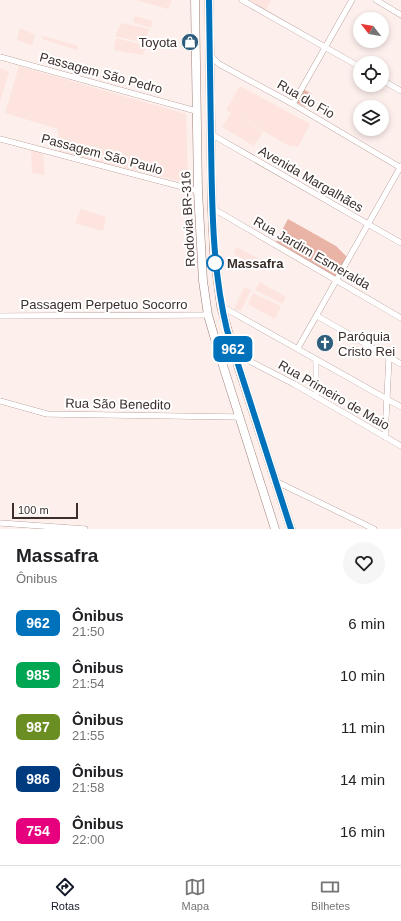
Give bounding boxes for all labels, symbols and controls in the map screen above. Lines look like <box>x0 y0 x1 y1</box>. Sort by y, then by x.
north arrow <box>353 12 389 48</box>
map controls <box>353 12 389 136</box>
shop icon: Toyota <box>180 32 200 52</box>
place label: Toyota <box>139 35 178 50</box>
street label: Passagem São Pedro <box>38 49 164 97</box>
button: locate <box>353 56 389 92</box>
street label: Rua do Fio <box>275 77 337 121</box>
button: layers <box>353 100 389 136</box>
street label: Passagem São Paulo <box>40 131 164 177</box>
street label: Avenida Margalhães <box>256 143 366 215</box>
street label: Rodovia BR-316 <box>178 171 198 267</box>
street label: Rua Jardim Esmeralda <box>251 213 374 293</box>
marker: Massafra <box>206 254 224 272</box>
place label: Massafra <box>227 256 284 271</box>
street label: Passagem Perpetuo Socorro <box>21 297 187 312</box>
place label: Paróquia Cristo Rei <box>338 329 395 359</box>
church icon: Paróquia Cristo Rei <box>315 333 335 353</box>
line badge: 962 <box>210 336 256 362</box>
text: 962 <box>221 341 245 357</box>
street label: Rua Primeiro de Maio <box>276 357 392 433</box>
street label: Rua São Benedito <box>65 396 171 412</box>
scale bar <box>12 501 78 520</box>
text: 100 m <box>18 504 49 516</box>
button: heart <box>343 542 385 584</box>
text: Massafra <box>16 545 98 566</box>
text: Ônibus <box>16 571 57 586</box>
text: Ônibus <box>72 607 124 624</box>
text: 962 <box>26 615 50 631</box>
text: 6 min <box>348 615 385 632</box>
text: 21:50 <box>72 624 105 639</box>
text: Ônibus <box>72 659 124 676</box>
text: 985 <box>26 667 50 683</box>
text: 10 min <box>340 667 385 684</box>
text: 21:54 <box>72 676 105 691</box>
text: Ônibus <box>72 711 124 728</box>
text: 987 <box>26 719 50 735</box>
text: 11 min <box>341 719 385 736</box>
text: 21:55 <box>72 728 105 743</box>
text: Ônibus <box>72 763 124 780</box>
text: 986 <box>26 771 50 787</box>
text: 14 min <box>340 771 385 788</box>
text: 21:58 <box>72 780 105 795</box>
text: Ônibus <box>72 815 124 832</box>
text: 754 <box>26 823 50 839</box>
text: 16 min <box>340 823 385 840</box>
text: 22:00 <box>72 832 105 847</box>
tab: Rotas <box>51 876 80 912</box>
tab: Mapa <box>182 876 209 912</box>
tab: Bilhetes <box>311 876 350 912</box>

